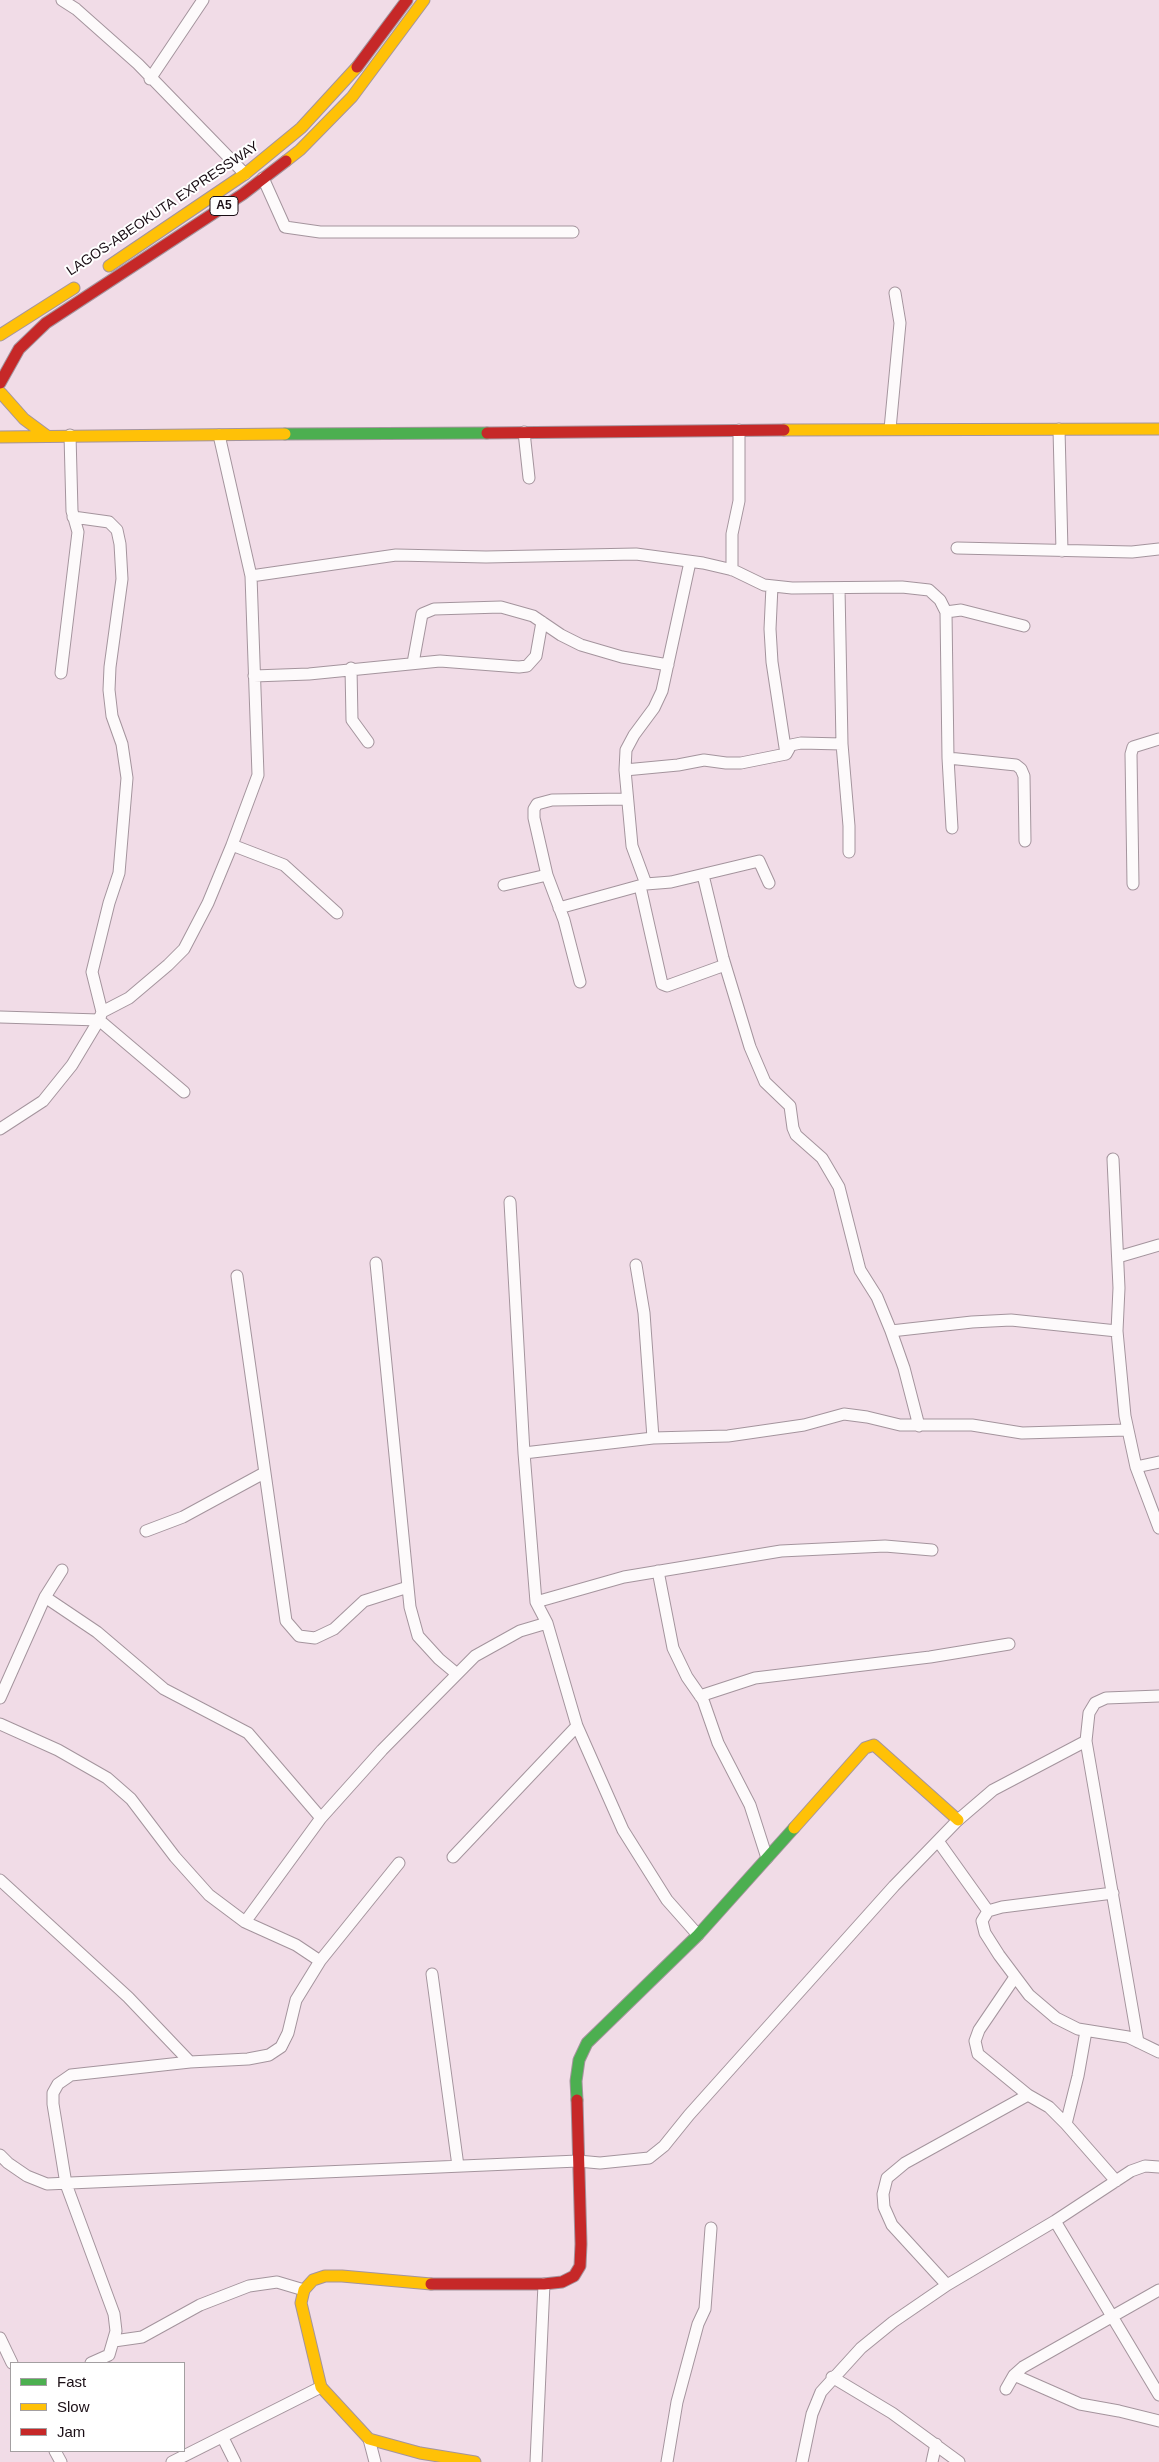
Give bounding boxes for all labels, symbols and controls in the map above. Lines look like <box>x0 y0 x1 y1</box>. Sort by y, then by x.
street label: LAGOS-ABEOKUTA EXPRESSWAY <box>64 138 262 280</box>
road number: A5 <box>210 197 238 216</box>
legend <box>10 2362 185 2452</box>
text: Fast <box>57 2373 86 2390</box>
text: Slow <box>57 2398 90 2415</box>
text: Jam <box>57 2423 85 2440</box>

